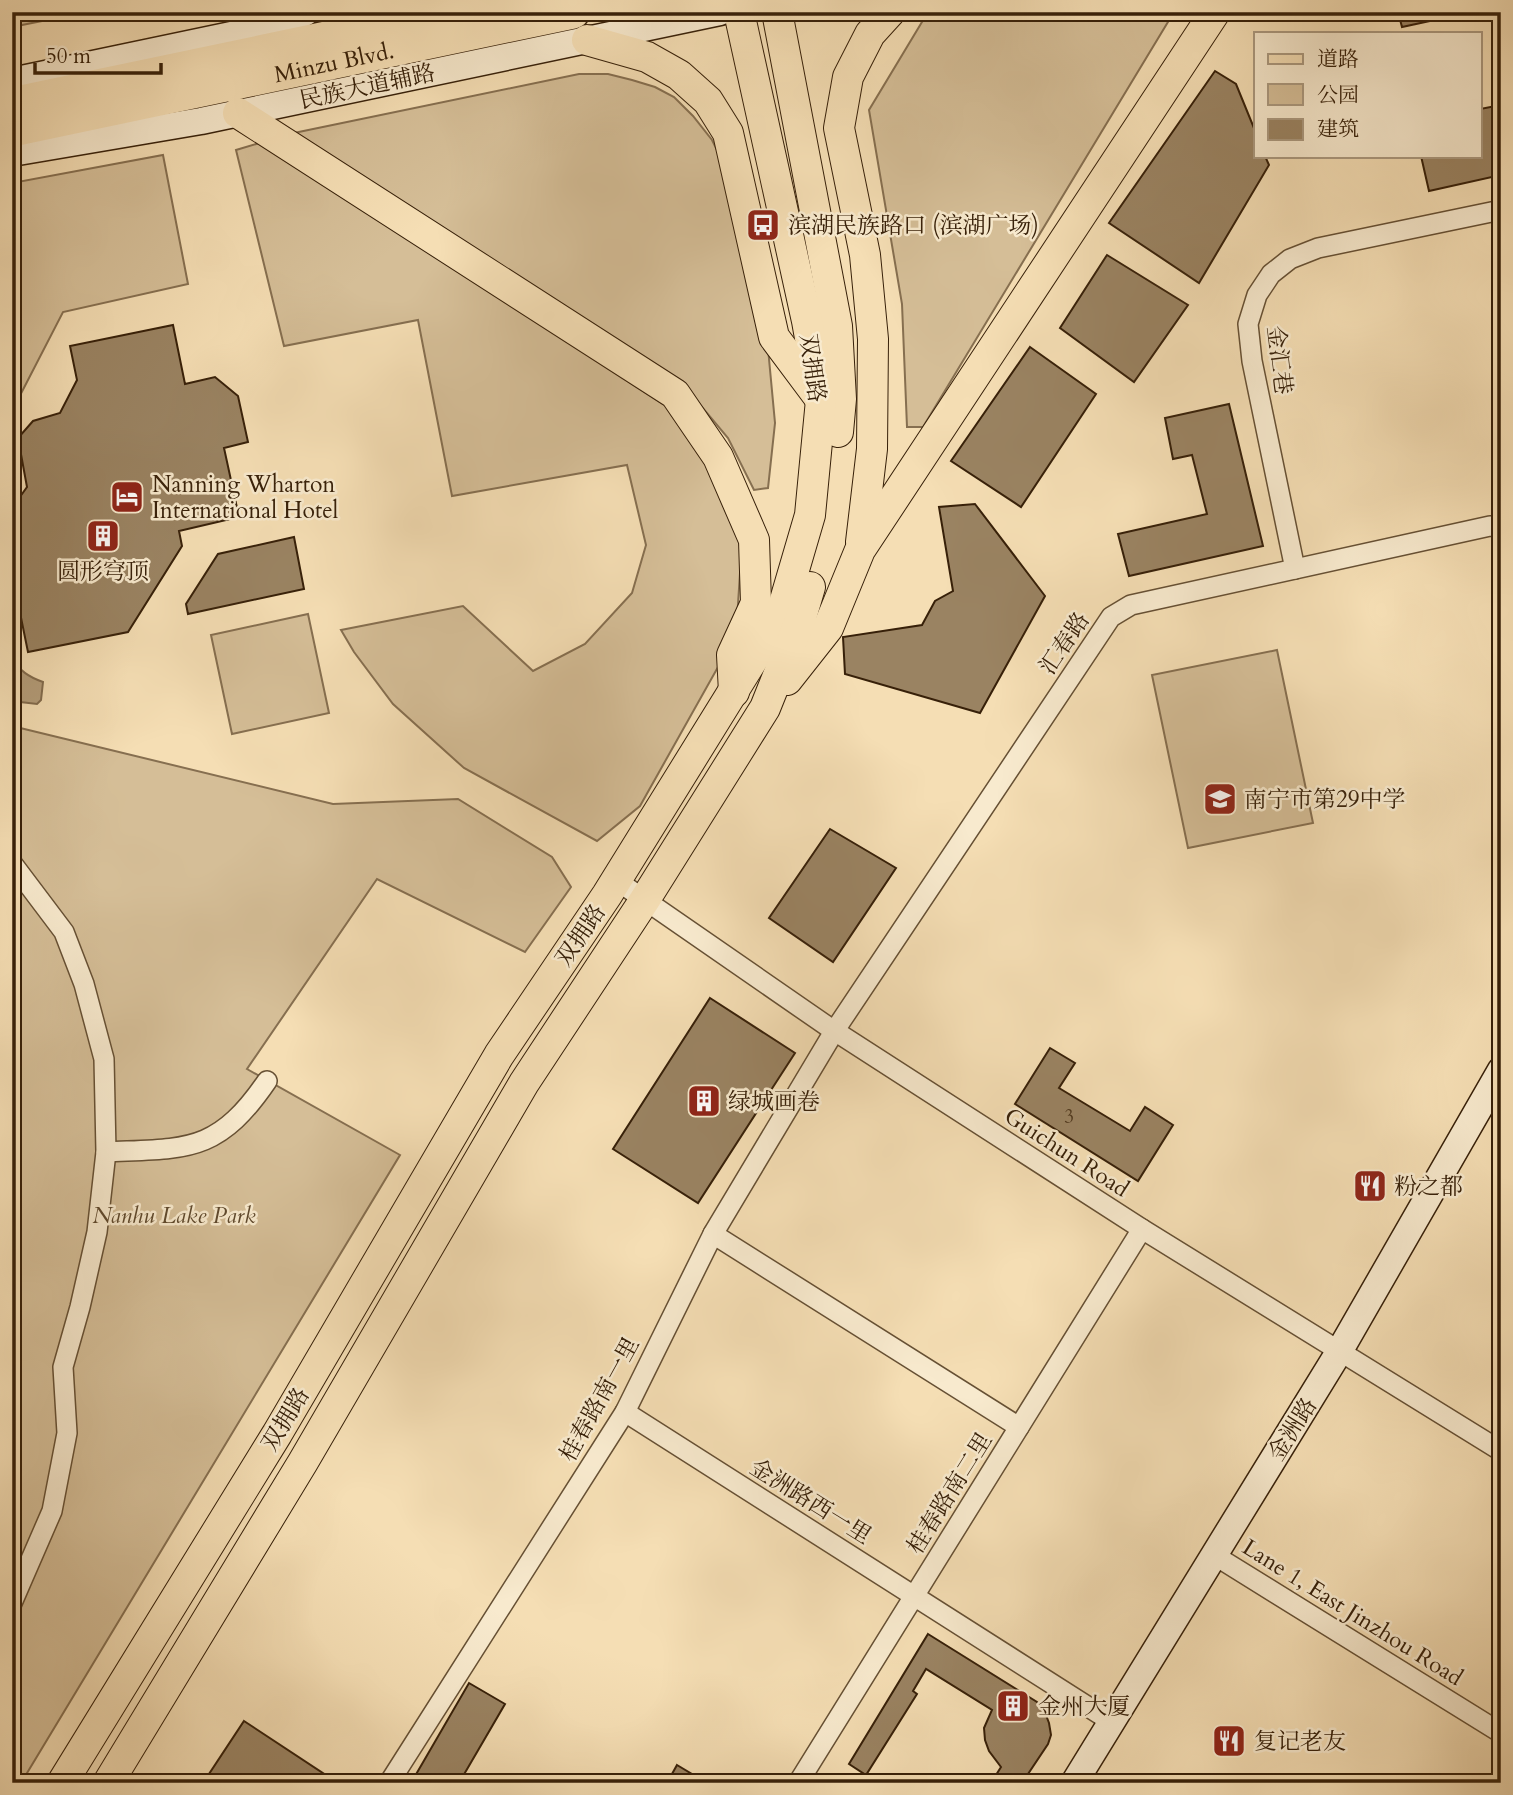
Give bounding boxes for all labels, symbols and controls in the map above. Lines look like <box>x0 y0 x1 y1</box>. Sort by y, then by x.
scale bar <box>35 32 161 76</box>
legend <box>1254 32 1482 158</box>
street label: Minzu Blvd. <box>271 35 397 90</box>
text: 50 m <box>46 42 91 71</box>
text: 道路 <box>1317 45 1359 74</box>
street label: 民族大道辅路 <box>296 57 438 116</box>
text: 公园 <box>1317 81 1359 110</box>
text: 建筑 <box>1317 115 1359 144</box>
bus stop icon: 滨湖民族路口 (滨湖广场) <box>744 206 782 244</box>
place label: 滨湖民族路口 (滨湖广场) <box>788 210 1039 241</box>
street label: 金汇巷 <box>1260 324 1299 396</box>
street label: 双拥路 <box>792 332 833 404</box>
place label: Nanning Wharton International Hotel <box>152 469 339 526</box>
hotel icon: Nanning Wharton International Hotel <box>108 478 146 516</box>
building icon: 圆形穹顶 <box>84 517 122 555</box>
place label: 圆形穹顶 <box>57 556 149 587</box>
street label: 汇春路 <box>1032 606 1097 681</box>
school or university icon: 南宁市第29中学 <box>1201 780 1239 818</box>
place label: 南宁市第29中学 <box>1244 784 1406 815</box>
street label: 双拥路 <box>548 898 613 973</box>
building icon: 绿城画卷 <box>685 1082 723 1120</box>
place label: 绿城画卷 <box>728 1086 820 1117</box>
street label: Guichun Road <box>998 1101 1136 1205</box>
house number: 3 <box>1064 1104 1074 1130</box>
restaurant icon: 粉之都 <box>1351 1167 1389 1205</box>
place label: 粉之都 <box>1394 1171 1463 1202</box>
park label: Nanhu Lake Park <box>92 1200 256 1231</box>
street label: 桂春路南一里 <box>552 1331 646 1467</box>
street label: 双拥路 <box>254 1382 316 1457</box>
street label: 金洲路 <box>1261 1392 1324 1467</box>
street label: 桂春路南二里 <box>900 1427 999 1560</box>
street label: 金洲路西一里 <box>744 1452 877 1551</box>
street label: Lane 1, East Jinzhou Road <box>1237 1532 1470 1693</box>
building icon: 金州大厦 <box>994 1687 1032 1725</box>
place label: 金州大厦 <box>1038 1691 1130 1722</box>
restaurant icon: 复记老友 <box>1210 1722 1248 1760</box>
place label: 复记老友 <box>1254 1726 1346 1757</box>

